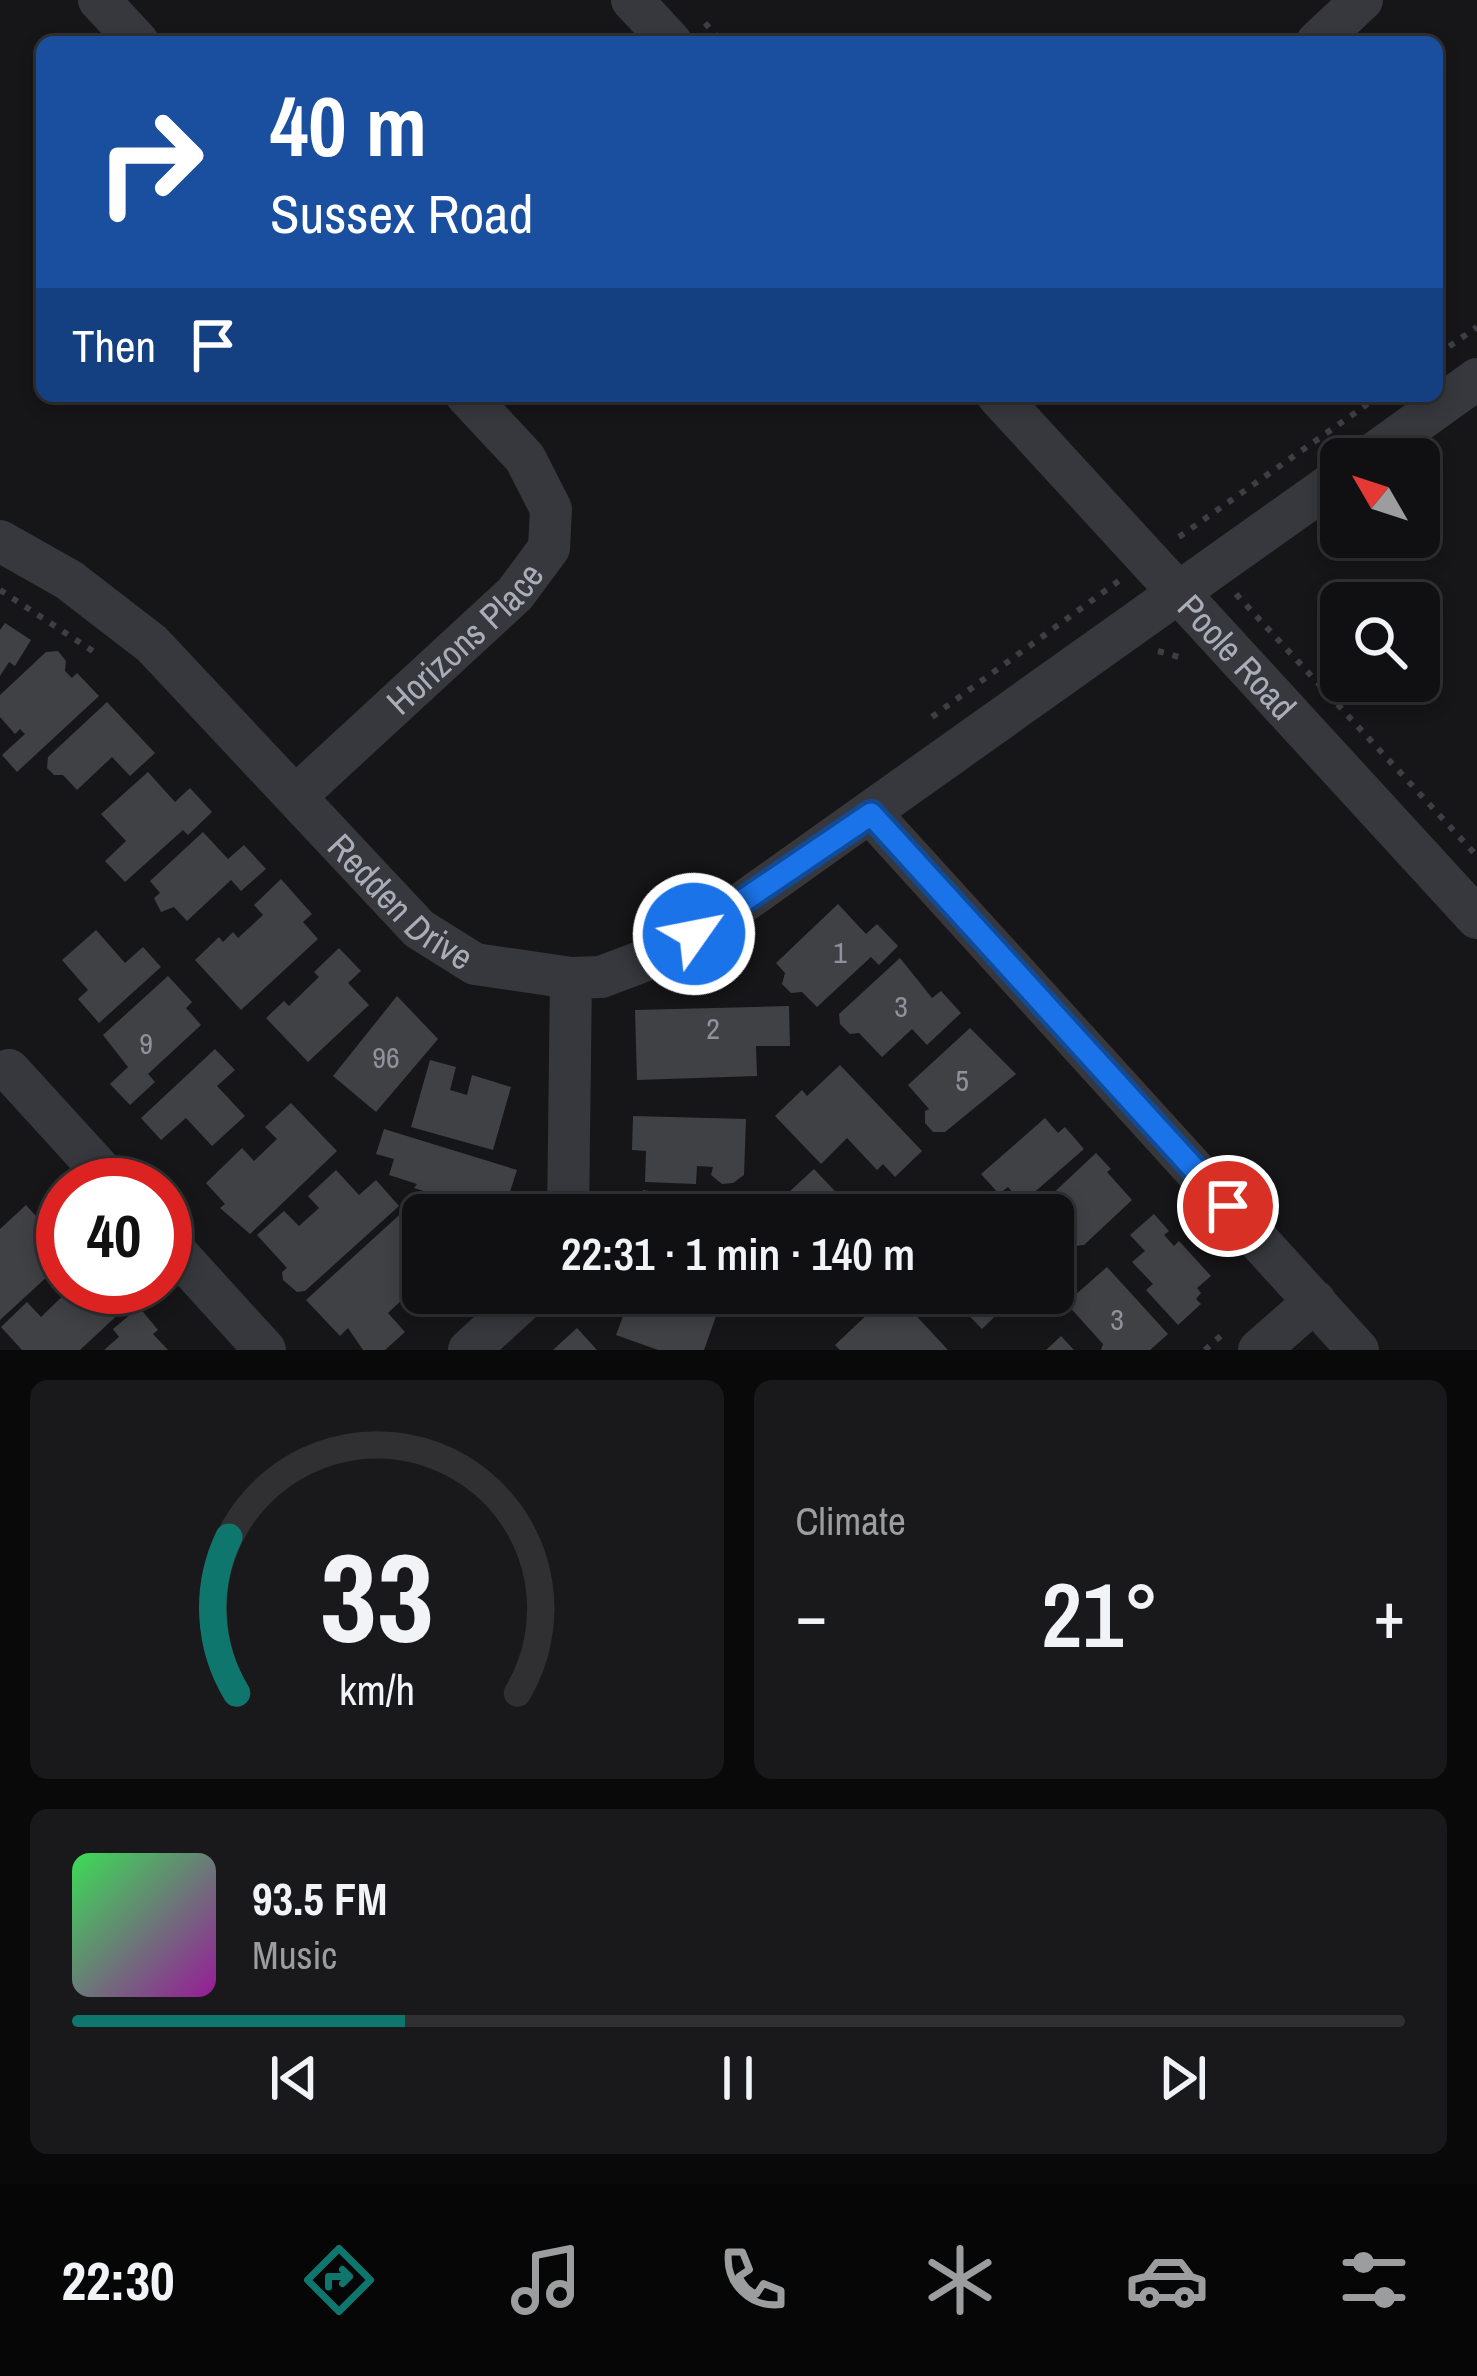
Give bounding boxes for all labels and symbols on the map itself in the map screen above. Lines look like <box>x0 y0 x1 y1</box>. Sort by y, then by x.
north arrow <box>1320 438 1440 558</box>
street label: Horizons Place <box>376 553 554 725</box>
street label: Poole Road <box>1167 584 1307 730</box>
street label: Redden Drive <box>318 823 482 981</box>
position arrow <box>631 871 757 997</box>
house number: 1 <box>833 932 847 972</box>
house number: 3 <box>894 986 908 1026</box>
house number: 2 <box>706 1008 720 1048</box>
house number: 9 <box>139 1023 153 1063</box>
house number: 96 <box>372 1037 400 1077</box>
house number: 5 <box>955 1060 969 1100</box>
pin <box>1177 1155 1279 1257</box>
speed limit sign: 40 <box>36 1158 192 1314</box>
house number: 3 <box>1110 1299 1124 1339</box>

